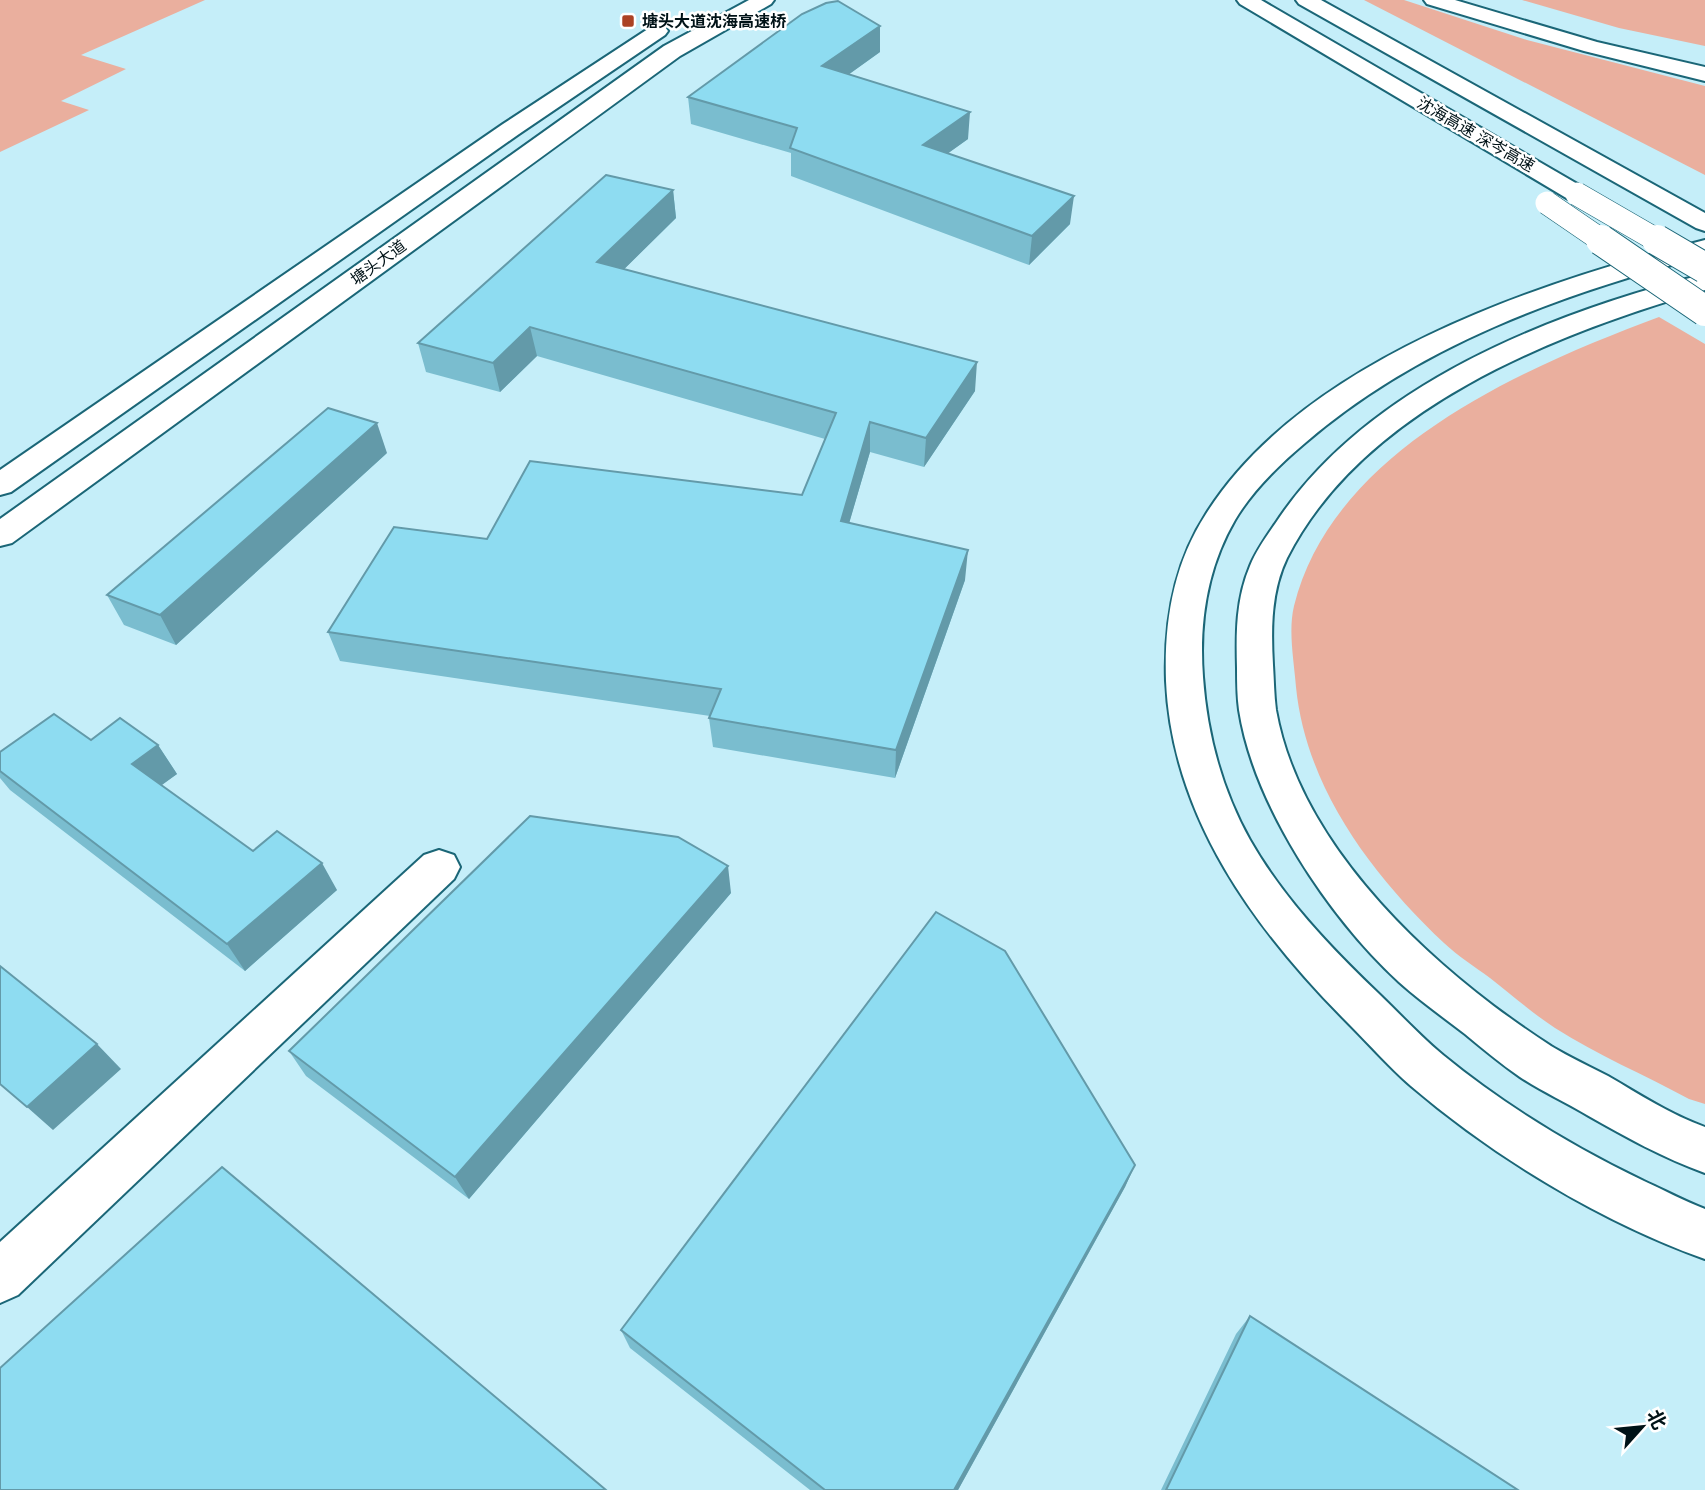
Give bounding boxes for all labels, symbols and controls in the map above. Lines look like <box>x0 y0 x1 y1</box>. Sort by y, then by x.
place label: 塘头大道沈海高速桥 <box>642 11 787 31</box>
marker: 塘头大道沈海高速桥 <box>620 13 636 29</box>
street label: 沈海高速 深岑高速 <box>1414 92 1538 176</box>
street label: 塘头大道 <box>346 235 410 289</box>
north arrow <box>1607 1392 1677 1462</box>
text: 北 <box>1642 1406 1671 1433</box>

